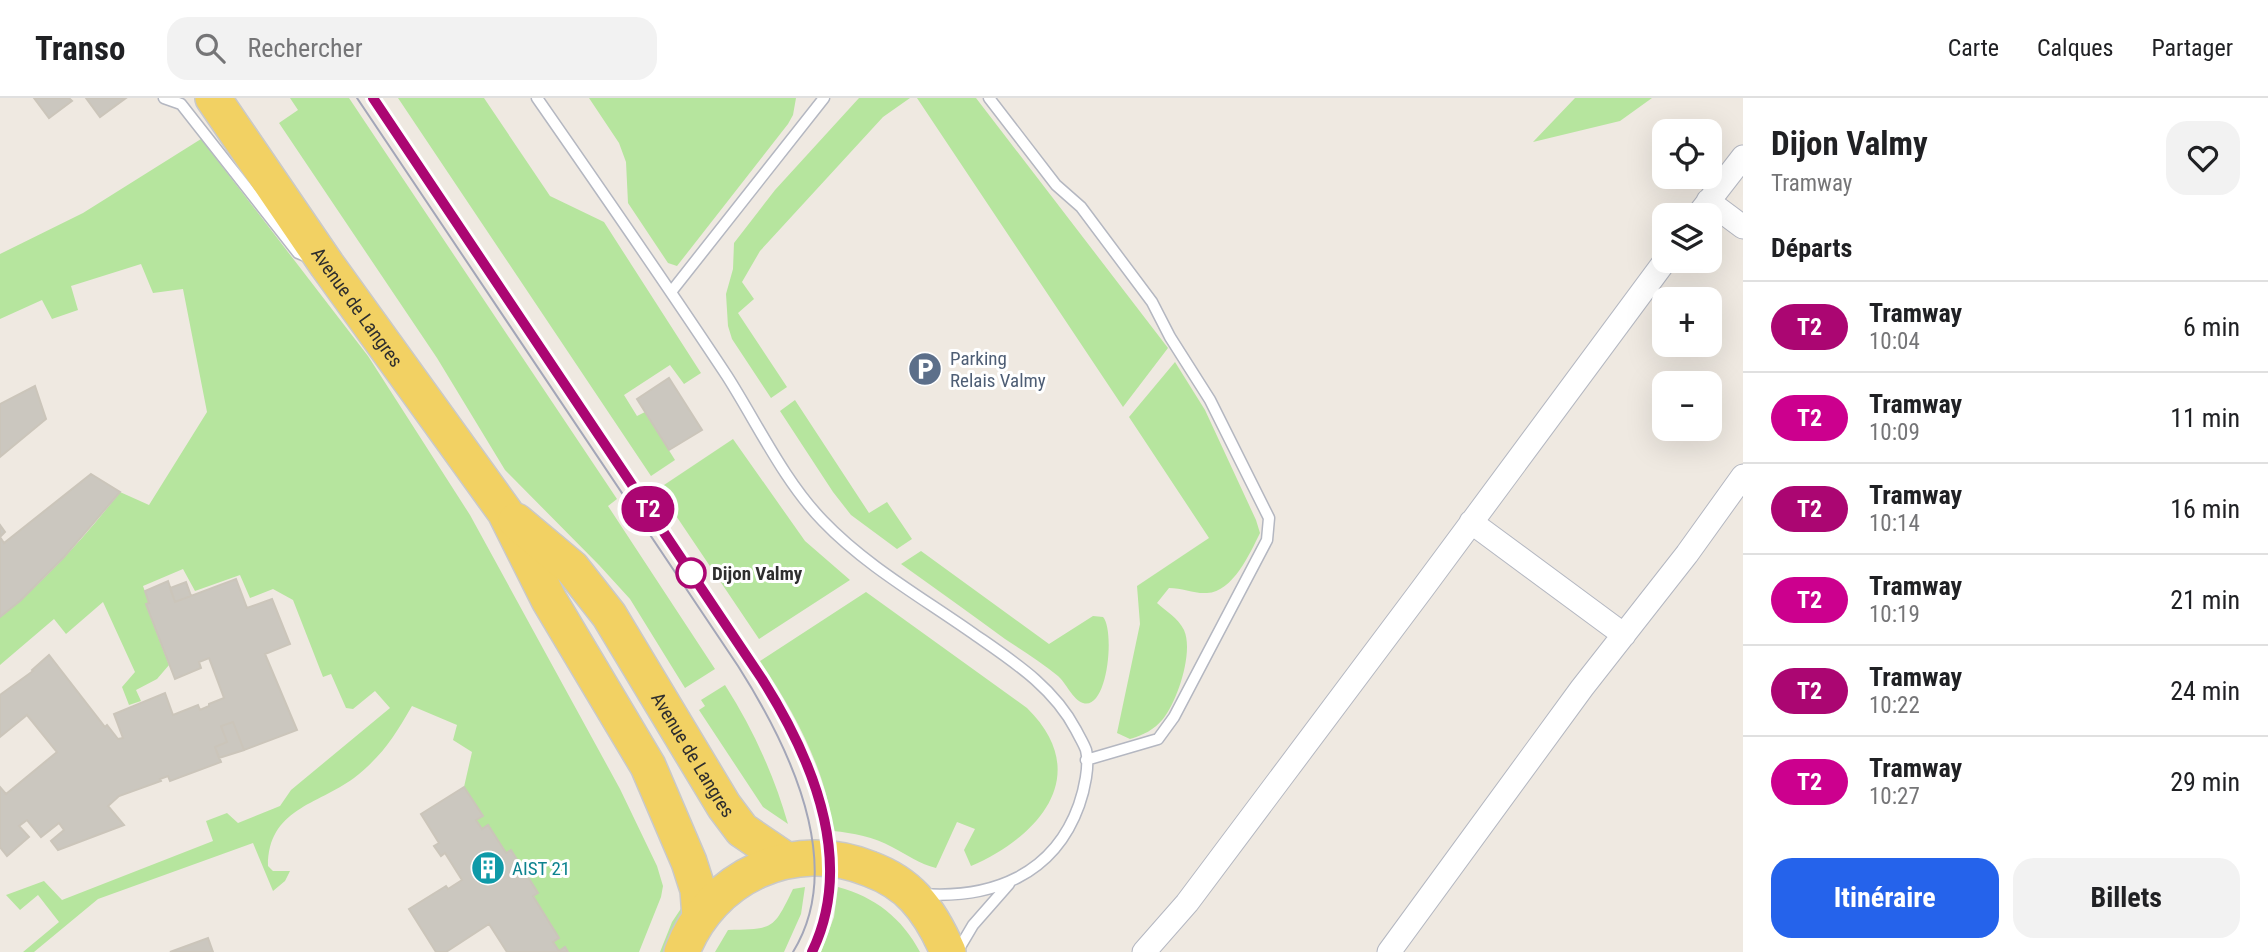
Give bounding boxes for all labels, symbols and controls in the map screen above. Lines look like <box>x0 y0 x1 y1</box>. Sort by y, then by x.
search box <box>167 17 657 80</box>
text: Transo <box>35 29 125 68</box>
icon: search <box>191 29 229 67</box>
text: Rechercher <box>247 33 363 63</box>
text: Carte <box>1948 34 1999 62</box>
text: Calques <box>2037 34 2113 62</box>
text: Partager <box>2151 34 2233 62</box>
map controls <box>1652 119 1722 441</box>
button: locate <box>1652 119 1722 189</box>
button: heart <box>2166 121 2240 195</box>
text: Dijon Valmy <box>1771 124 1928 163</box>
text: Tramway <box>1771 170 1852 197</box>
button: layers <box>1652 203 1722 273</box>
text: Départs <box>1771 233 1852 263</box>
street label: Avenue de Langres <box>306 243 408 372</box>
button: + <box>1652 287 1722 357</box>
text: Tramway <box>1869 298 1962 328</box>
text: 6 min <box>2183 312 2240 342</box>
text: T2 <box>1797 313 1822 341</box>
text: 10:04 <box>1869 328 1920 355</box>
place label: Parking Relais Valmy <box>950 347 1046 392</box>
parking icon: Parking Relais Valmy <box>906 350 944 388</box>
button: − <box>1652 371 1722 441</box>
text: Tramway <box>1869 389 1962 419</box>
text: 11 min <box>2170 403 2240 433</box>
text: T2 <box>1797 404 1822 432</box>
text: 10:09 <box>1869 419 1920 446</box>
text: Tramway <box>1869 480 1962 510</box>
line badge: T2 <box>616 486 680 532</box>
text: 16 min <box>2170 494 2240 524</box>
text: T2 <box>635 495 661 523</box>
text: T2 <box>1797 495 1822 523</box>
text: 10:14 <box>1869 510 1920 537</box>
marker: Dijon Valmy <box>676 558 706 588</box>
place label: Dijon Valmy <box>712 562 803 585</box>
text: Tramway <box>1869 571 1962 601</box>
text: 21 min <box>2170 585 2240 615</box>
text: T2 <box>1797 586 1822 614</box>
text: 10:19 <box>1869 601 1920 628</box>
text: Tramway <box>1869 662 1962 692</box>
text: 24 min <box>2170 676 2240 706</box>
text: T2 <box>1797 677 1822 705</box>
street label: Avenue de Langres <box>646 688 739 822</box>
text: 10:22 <box>1869 692 1920 719</box>
text: Tramway <box>1869 753 1962 783</box>
text: 29 min <box>2170 767 2240 797</box>
text: T2 <box>1797 768 1822 796</box>
text: 10:27 <box>1869 783 1920 810</box>
building icon: AIST 21 <box>469 849 507 887</box>
place label: AIST 21 <box>512 857 570 880</box>
button: Itinéraire <box>1771 858 1999 938</box>
button: Billets <box>2013 858 2240 938</box>

